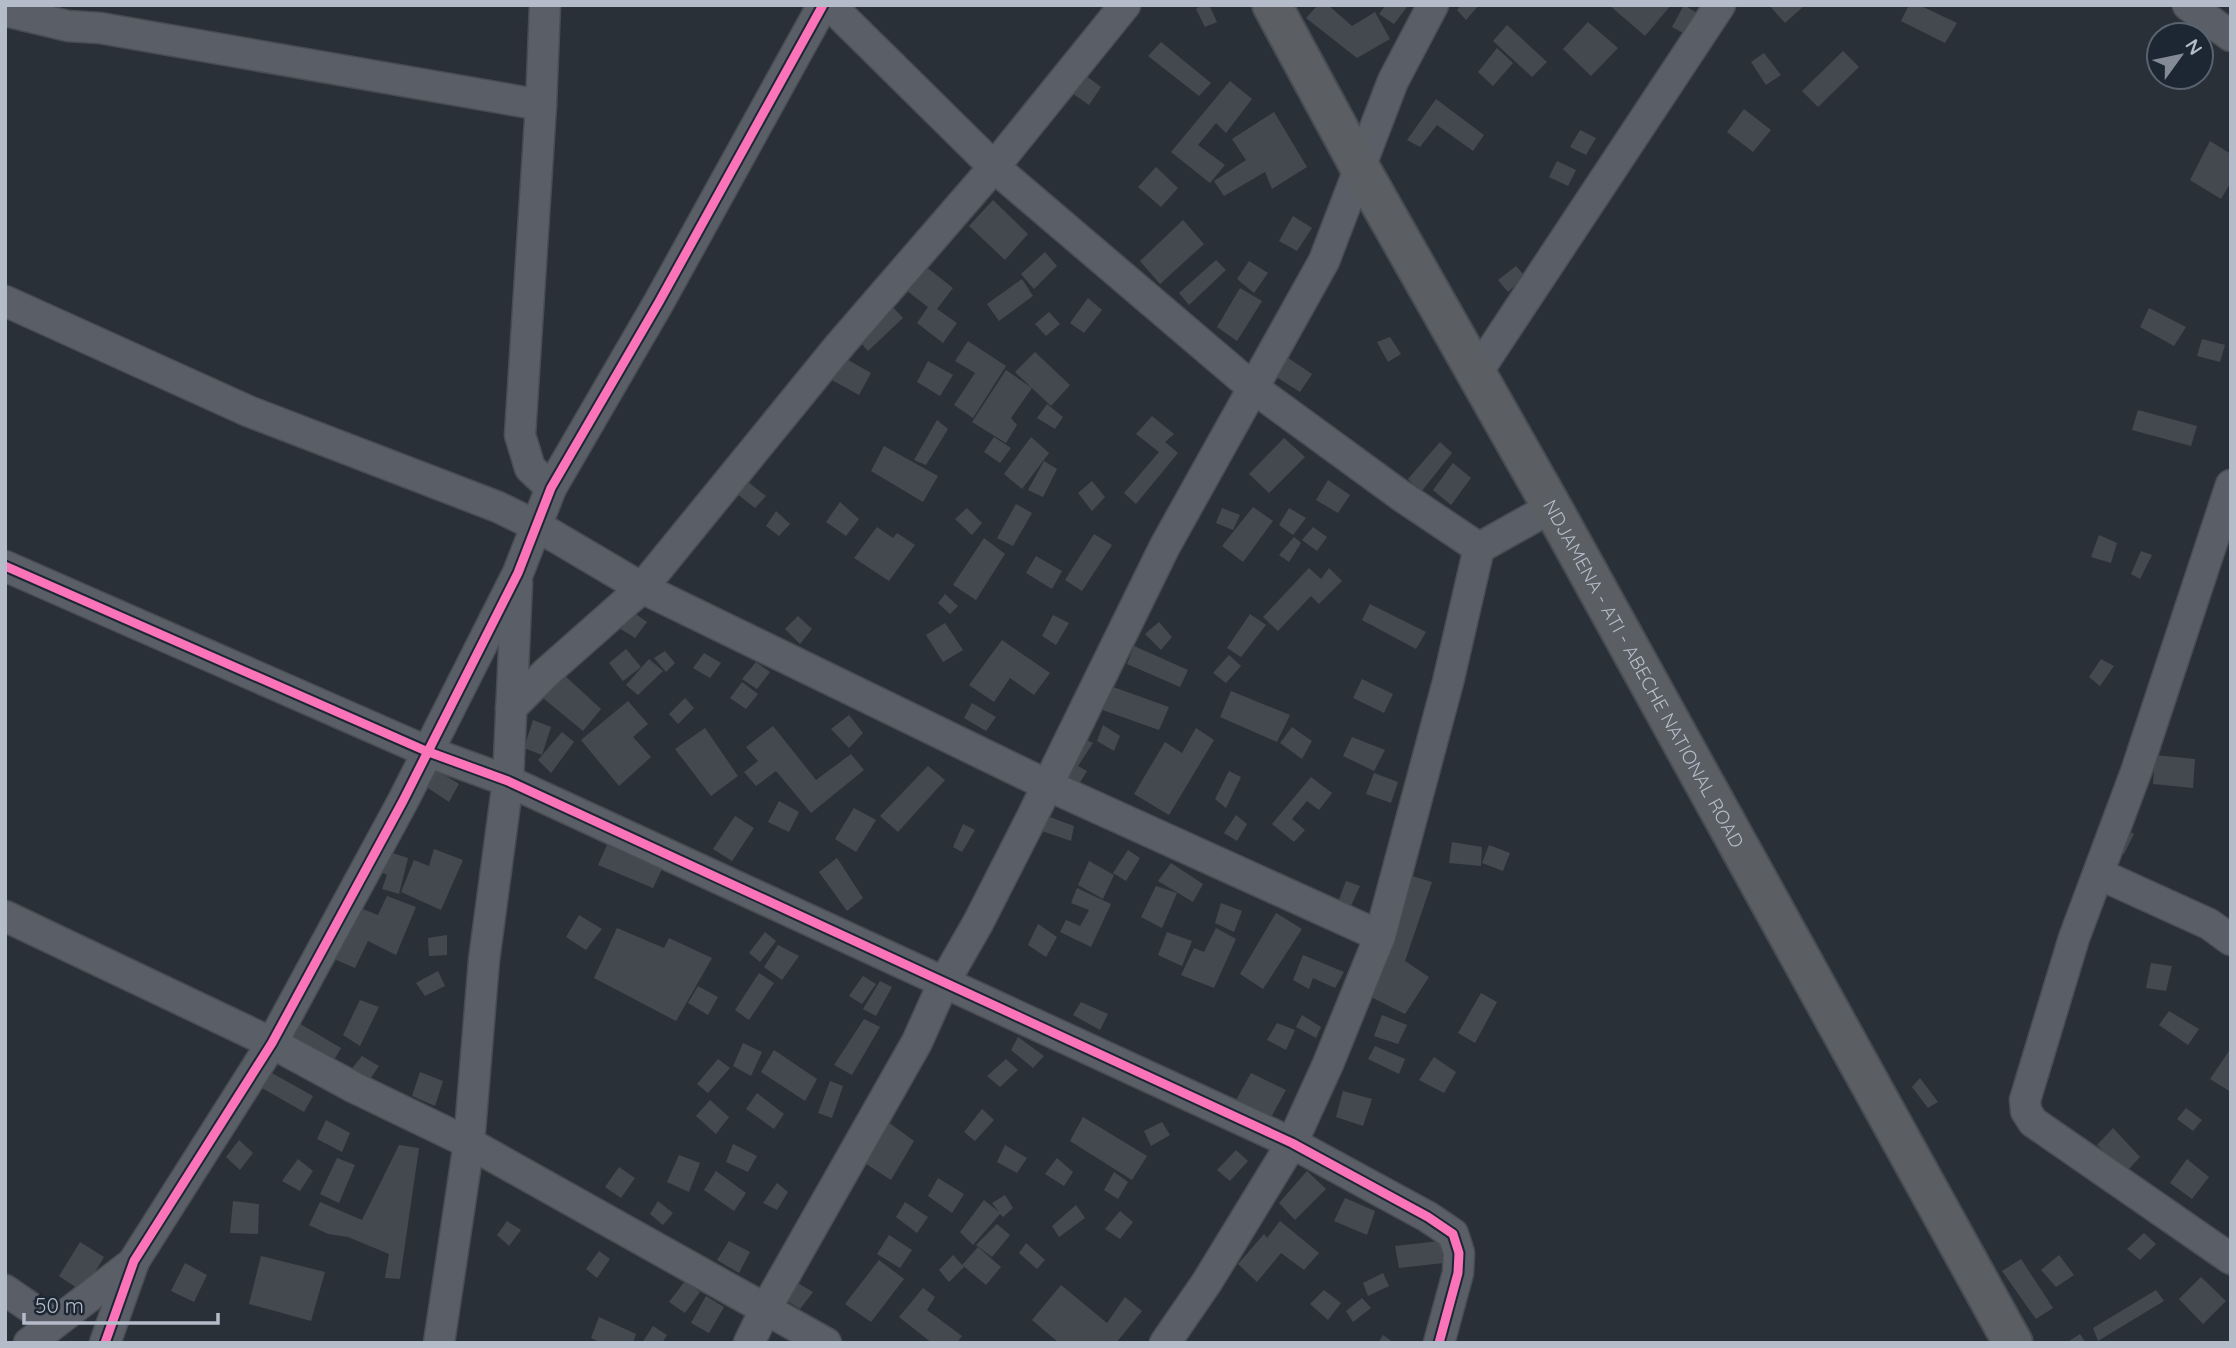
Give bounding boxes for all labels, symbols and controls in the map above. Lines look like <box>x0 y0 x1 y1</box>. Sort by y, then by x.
north arrow <box>2145 21 2215 91</box>
text: N <box>2180 34 2208 59</box>
street label: NDJAMENA - ATI - ABECHE NATIONAL ROAD <box>1538 495 1749 852</box>
scale bar <box>24 1282 219 1326</box>
text: 50 m <box>35 1292 84 1318</box>

